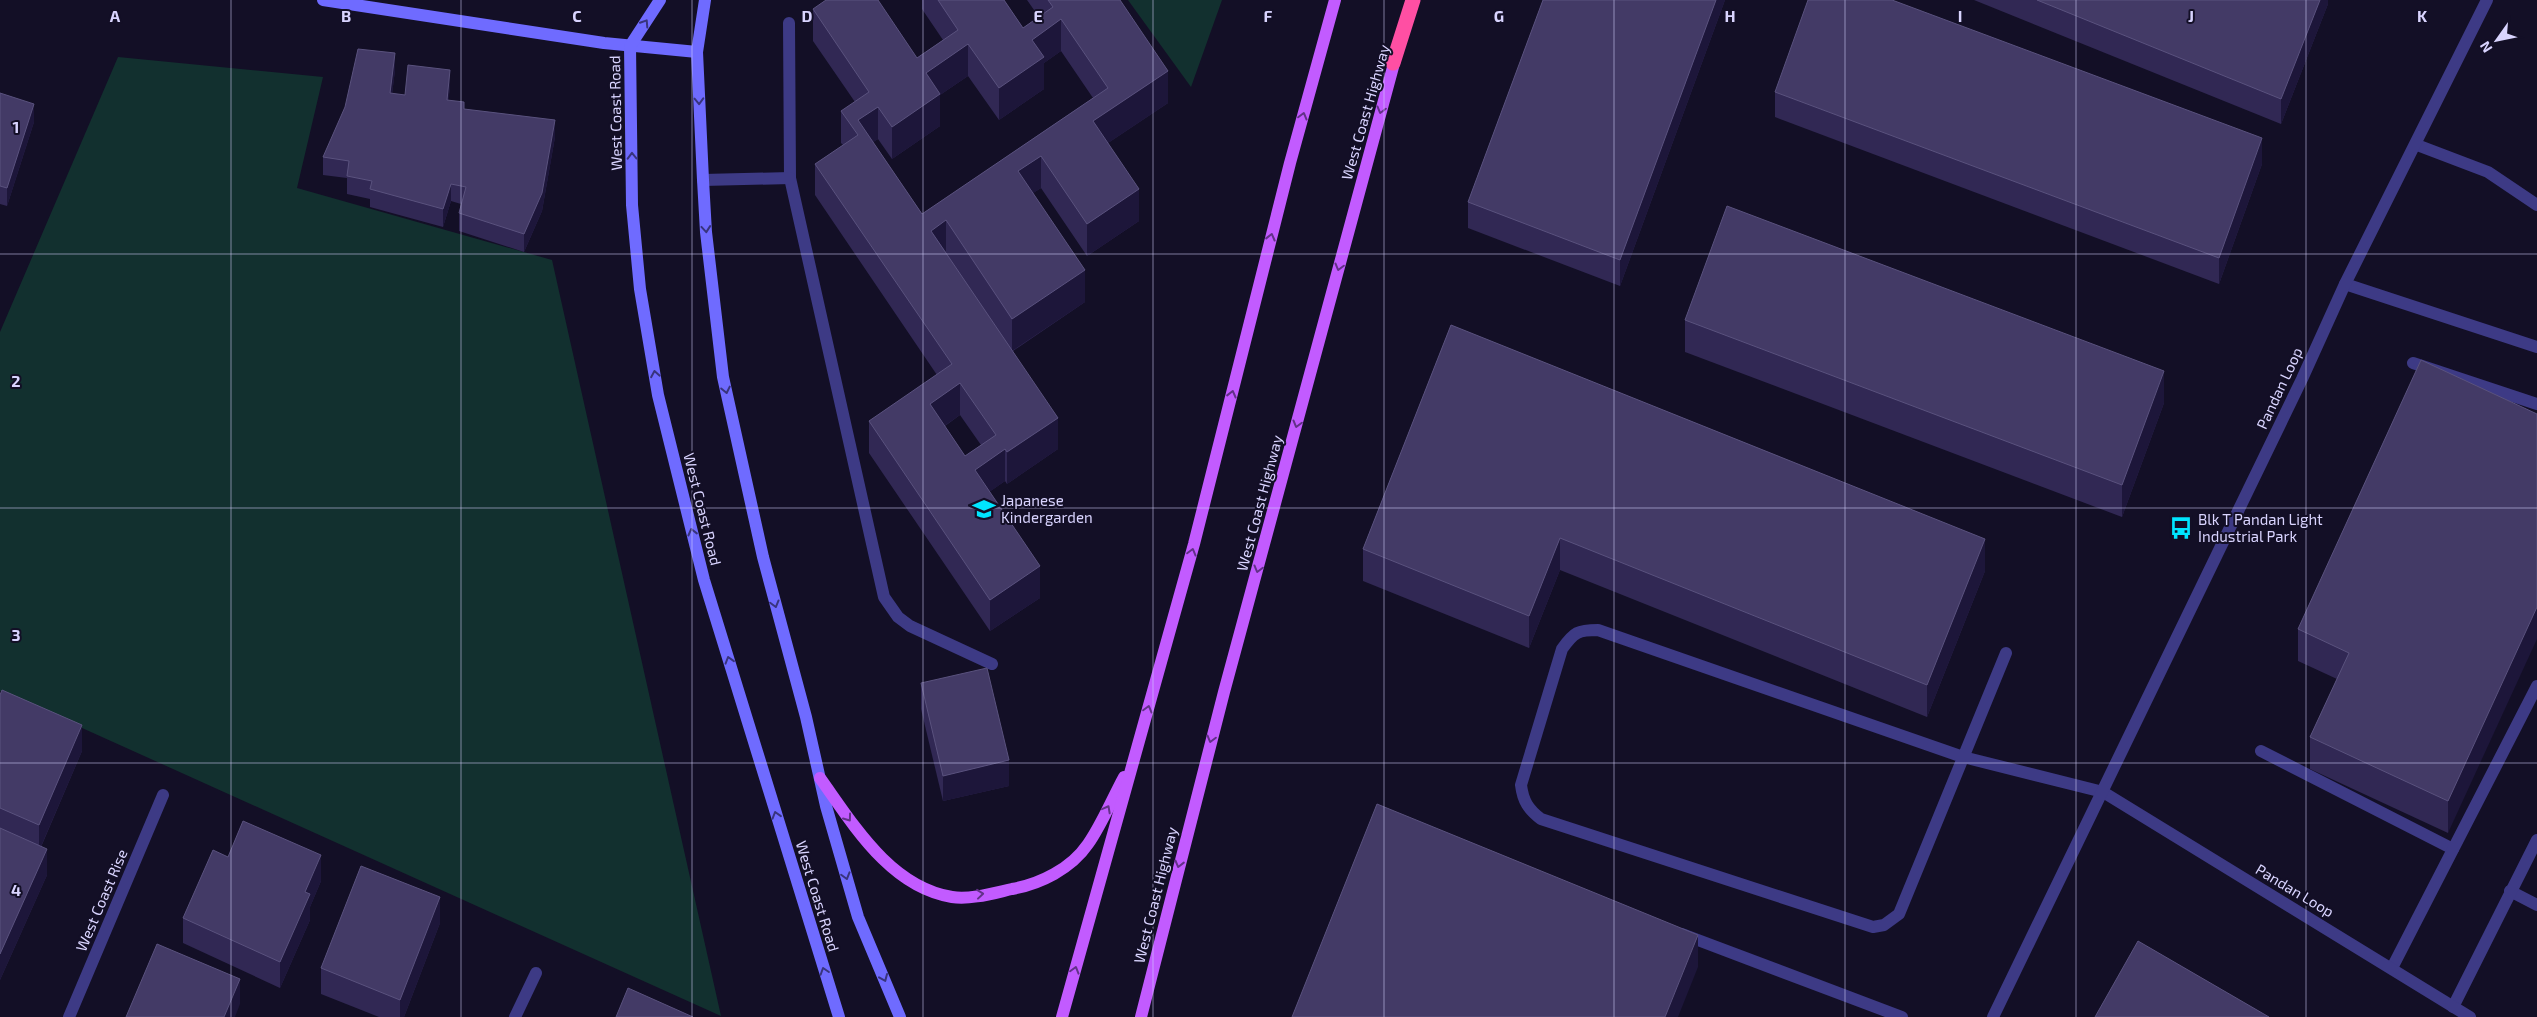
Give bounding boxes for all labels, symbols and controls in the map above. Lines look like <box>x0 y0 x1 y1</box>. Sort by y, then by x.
text: A <box>110 6 121 25</box>
text: B <box>341 6 351 25</box>
text: C <box>572 6 582 25</box>
text: D <box>802 6 813 25</box>
text: E <box>1033 6 1043 25</box>
text: F <box>1264 6 1273 25</box>
text: G <box>1494 6 1504 25</box>
text: H <box>1724 6 1736 25</box>
text: I <box>1958 6 1962 25</box>
text: J <box>2188 6 2194 25</box>
text: K <box>2417 6 2428 25</box>
north arrow <box>2472 15 2522 65</box>
one-way arrow <box>639 20 648 29</box>
text: N <box>2476 38 2496 56</box>
street label: West Coast Highway <box>1337 42 1393 182</box>
street label: West Coast Road <box>605 55 625 171</box>
one-way arrow <box>694 97 705 105</box>
one-way arrow <box>1376 105 1386 113</box>
one-way arrow <box>1297 112 1308 121</box>
text: 1 <box>13 117 19 136</box>
one-way arrow <box>626 152 637 160</box>
one-way arrow <box>700 225 711 233</box>
one-way arrow <box>1266 233 1276 241</box>
one-way arrow <box>1334 262 1345 271</box>
street label: Pandan Loop <box>2252 344 2306 432</box>
one-way arrow <box>650 370 660 379</box>
text: 2 <box>11 371 21 390</box>
one-way arrow <box>720 385 731 394</box>
one-way arrow <box>1226 391 1236 399</box>
one-way arrow <box>1292 419 1303 428</box>
street label: West Coast Highway <box>1232 433 1286 573</box>
street label: West Coast Road <box>680 451 726 567</box>
place label: Japanese Kindergarden <box>1001 491 1093 526</box>
school or university icon: Japanese Kindergarden <box>971 496 997 522</box>
place label: Blk T Pandan Light Industrial Park <box>2198 510 2323 545</box>
bus stop icon: Blk T Pandan Light Industrial Park <box>2168 515 2194 541</box>
one-way arrow <box>687 528 698 537</box>
one-way arrow <box>1186 548 1196 557</box>
one-way arrow <box>1253 564 1263 573</box>
one-way arrow <box>770 600 780 608</box>
text: 3 <box>11 625 21 644</box>
one-way arrow <box>724 656 734 665</box>
one-way arrow <box>1143 705 1153 713</box>
one-way arrow <box>1207 735 1217 743</box>
one-way arrow <box>1101 806 1111 815</box>
one-way arrow <box>772 812 782 820</box>
one-way arrow <box>842 812 851 822</box>
street label: West Coast Highway <box>1129 825 1181 965</box>
street label: West Coast Road <box>793 838 843 954</box>
street label: West Coast Rise <box>71 846 131 954</box>
one-way arrow <box>1174 860 1185 869</box>
street label: Pandan Loop <box>2253 860 2337 920</box>
one-way arrow <box>840 872 850 880</box>
text: 4 <box>11 880 21 899</box>
one-way arrow <box>977 889 985 900</box>
one-way arrow <box>820 967 830 975</box>
one-way arrow <box>1069 967 1079 975</box>
one-way arrow <box>877 973 888 982</box>

